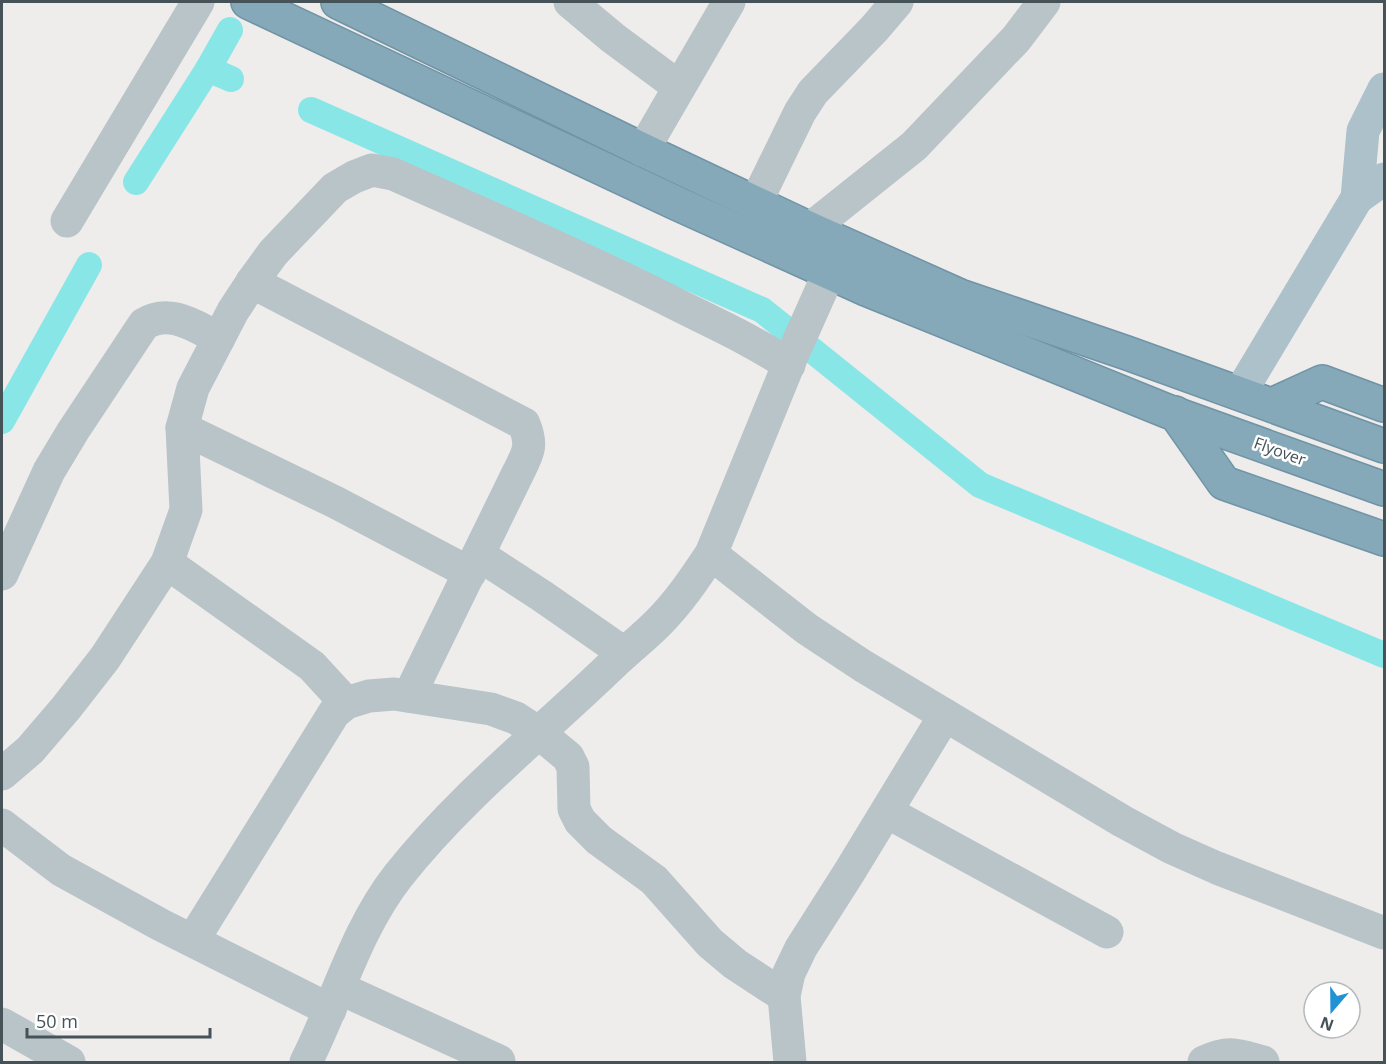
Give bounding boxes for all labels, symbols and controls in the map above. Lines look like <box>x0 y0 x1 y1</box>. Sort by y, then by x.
street label: Flyover <box>1251 432 1309 471</box>
north arrow <box>1302 980 1362 1040</box>
scale bar <box>27 1001 210 1039</box>
text: 50 m <box>36 1009 78 1033</box>
text: N <box>1317 1012 1337 1037</box>

